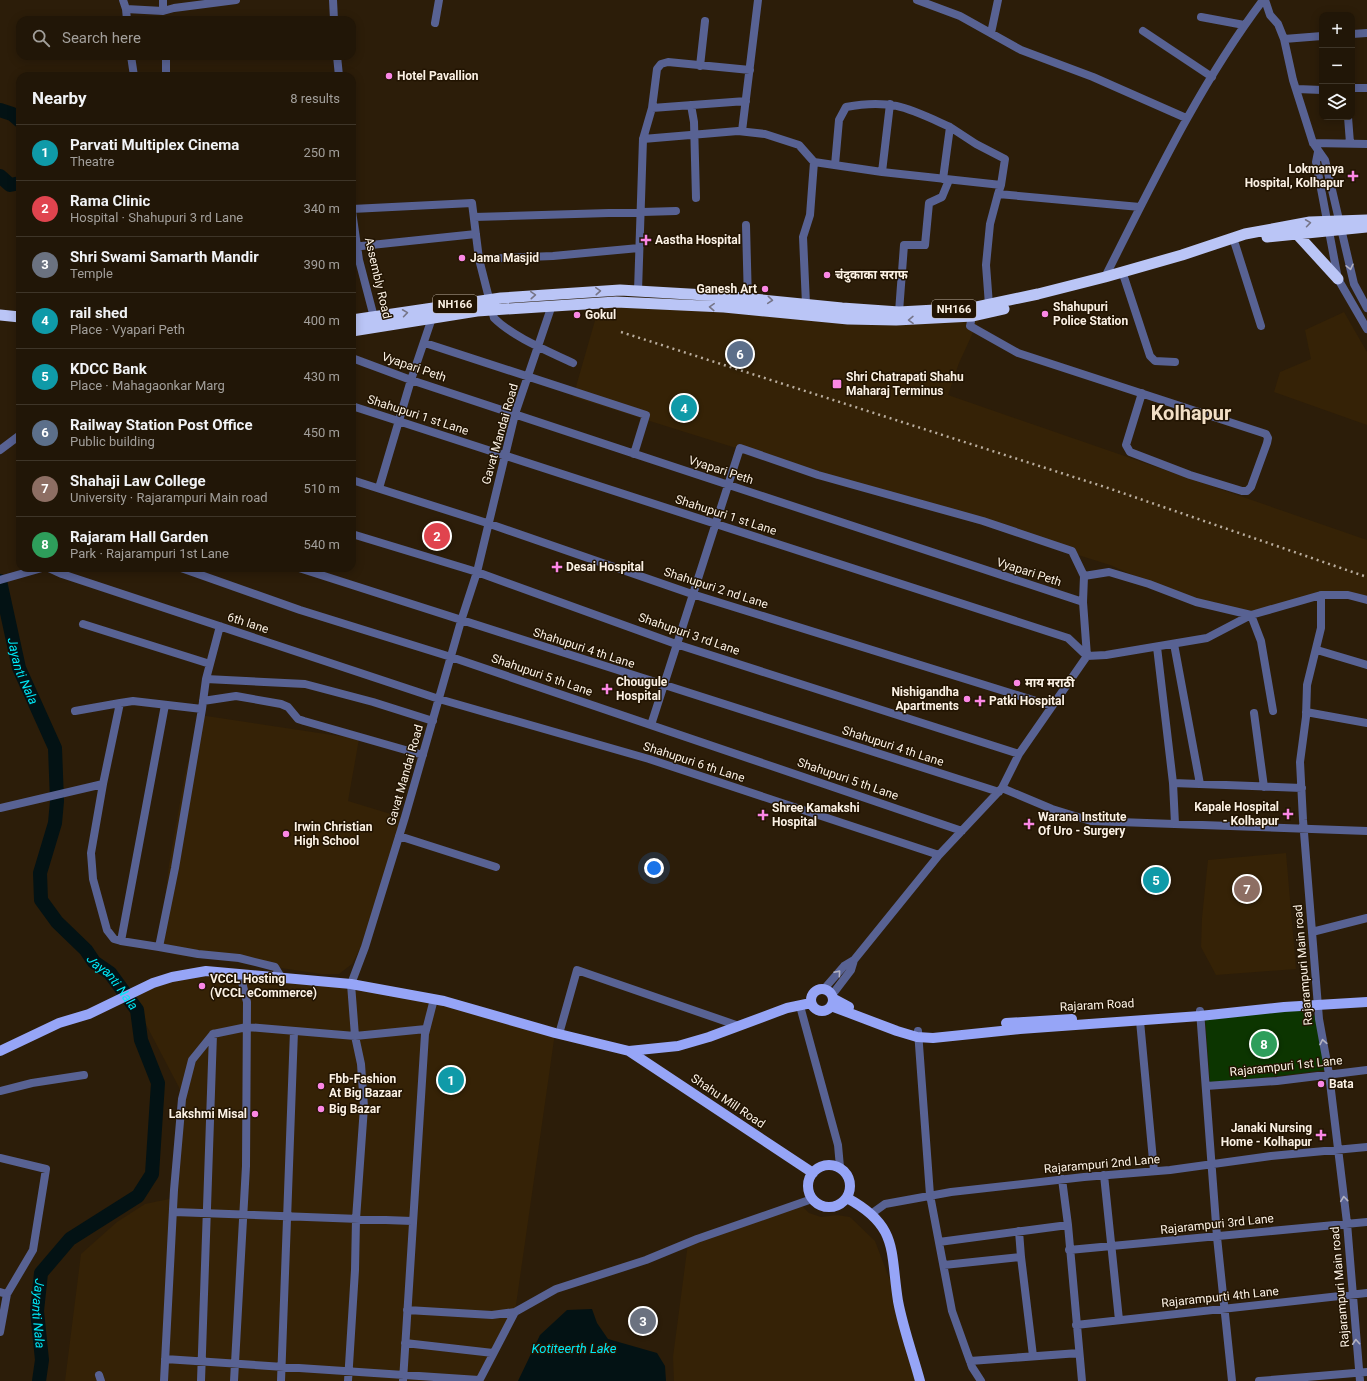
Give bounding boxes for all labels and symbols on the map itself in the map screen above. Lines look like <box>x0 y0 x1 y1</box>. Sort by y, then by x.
place label: Hotel Pavallion <box>397 69 479 83</box>
marker: Hotel Pavallion <box>384 71 394 81</box>
place label: Lokmanya Hospital, Kolhapur <box>1245 162 1345 190</box>
marker: Lokmanya Hospital, Kolhapur <box>1347 170 1359 182</box>
one-way arrow <box>1305 219 1311 228</box>
place label: Aastha Hospital <box>655 233 741 247</box>
marker: Aastha Hospital <box>640 234 652 246</box>
street label: Assembly Road <box>362 236 394 320</box>
place label: Jama Masjid <box>470 251 539 265</box>
marker: Jama Masjid <box>457 253 467 263</box>
one-way arrow <box>1345 264 1353 271</box>
place label: चंदुकाका सराफ <box>835 268 909 283</box>
marker: चंदुकाका सराफ <box>822 270 832 280</box>
place label: Ganesh Art <box>697 282 757 296</box>
marker: Ganesh Art <box>760 284 770 294</box>
one-way arrow <box>595 287 601 296</box>
one-way arrow <box>530 291 536 300</box>
road number: NH166 <box>433 295 477 313</box>
one-way arrow <box>767 295 773 304</box>
road number: NH166 <box>932 300 976 318</box>
place label: Shahupuri Police Station <box>1053 300 1128 328</box>
one-way arrow <box>709 302 715 311</box>
place label: Gokul <box>585 308 616 322</box>
one-way arrow <box>401 309 408 318</box>
marker: Shahupuri Police Station <box>1040 309 1050 319</box>
marker: Gokul <box>572 310 582 320</box>
one-way arrow <box>908 316 914 324</box>
pin: 6 <box>727 339 753 369</box>
street label: Vyapari Peth <box>380 349 448 385</box>
place label: Shri Chatrapati Shahu Maharaj Terminus <box>846 370 964 398</box>
marker: Shri Chatrapati Shahu Maharaj Terminus <box>831 378 843 390</box>
street label: Gavat Mandai Road <box>479 382 521 486</box>
street label: Shahupuri 1 st Lane <box>366 392 470 438</box>
pin: 4 <box>671 393 697 423</box>
district label: Kolhapur <box>1151 401 1232 425</box>
street label: Vyapari Peth <box>687 453 755 487</box>
street label: Shahupuri 1 st Lane <box>674 492 778 538</box>
pin: 2 <box>424 521 450 551</box>
street label: Vyapari Peth <box>995 555 1063 589</box>
place label: Desai Hospital <box>566 560 644 574</box>
marker: Desai Hospital <box>551 561 563 573</box>
street label: Shahupuri 2 nd Lane <box>662 565 770 611</box>
street label: 6th lane <box>226 610 270 636</box>
street label: Shahupuri 3 rd Lane <box>637 610 741 658</box>
street label: Shahupuri 4 th Lane <box>531 625 637 671</box>
water label: Jayanti Nala <box>5 636 42 707</box>
street label: Shahupuri 5 th Lane <box>490 651 594 699</box>
place label: Chougule Hospital <box>616 675 668 703</box>
place label: माय मराठी <box>1025 676 1075 690</box>
marker: माय मराठी <box>1012 678 1022 688</box>
marker: Chougule Hospital <box>601 683 613 695</box>
place label: Nishigandha Apartments <box>891 685 960 713</box>
marker: Nishigandha Apartments <box>962 694 972 704</box>
place label: Patki Hospital <box>989 694 1065 708</box>
marker: Patki Hospital <box>974 695 986 707</box>
street label: Gavat Mandai Road <box>384 723 426 827</box>
street label: Shahupuri 4 th Lane <box>840 723 946 769</box>
street label: Shahupuri 6 th Lane <box>641 739 747 785</box>
street label: Shahupuri 5 th Lane <box>796 755 900 803</box>
place label: Kapale Hospital - Kolhapur <box>1194 800 1280 828</box>
place label: Shree Kamakshi Hospital <box>772 801 860 829</box>
marker: Kapale Hospital - Kolhapur <box>1282 808 1294 820</box>
marker: Shree Kamakshi Hospital <box>757 809 769 821</box>
place label: Warana Institute Of Uro - Surgery <box>1038 810 1127 838</box>
marker: Warana Institute Of Uro - Surgery <box>1023 818 1035 830</box>
place label: Irwin Christian High School <box>294 820 373 848</box>
marker: Irwin Christian High School <box>281 829 291 839</box>
your location <box>644 858 664 878</box>
pin: 5 <box>1143 865 1169 895</box>
pin: 7 <box>1234 874 1260 904</box>
street label: Rajarampuri Main road <box>1291 904 1315 1026</box>
water label: Jayanti Nala <box>84 952 142 1013</box>
one-way arrow <box>833 970 840 978</box>
place label: VCCL Hosting (VCCL eCommerce) <box>210 972 317 1000</box>
marker: VCCL Hosting (VCCL eCommerce) <box>197 981 207 991</box>
street label: Rajaram Road <box>1059 996 1135 1014</box>
pin: 8 <box>1251 1029 1277 1059</box>
one-way arrow <box>1320 1039 1328 1045</box>
street label: Rajarampuri 1st Lane <box>1229 1053 1343 1079</box>
pin: 1 <box>438 1065 464 1095</box>
street label: Shahu Mill Road <box>688 1071 768 1131</box>
place label: Fbb-Fashion At Big Bazaar <box>329 1072 403 1100</box>
place label: Bata <box>1329 1077 1354 1091</box>
marker: Bata <box>1316 1079 1326 1089</box>
marker: Fbb-Fashion At Big Bazaar <box>316 1081 326 1091</box>
place label: Big Bazar <box>329 1102 381 1116</box>
marker: Big Bazar <box>316 1104 326 1114</box>
place label: Lakshmi Misal <box>169 1107 247 1121</box>
marker: Lakshmi Misal <box>250 1109 260 1119</box>
place label: Janaki Nursing Home - Kolhapur <box>1221 1121 1313 1149</box>
marker: Janaki Nursing Home - Kolhapur <box>1315 1129 1327 1141</box>
street label: Rajarampuri 2nd Lane <box>1043 1152 1161 1176</box>
one-way arrow <box>1339 1196 1348 1202</box>
street label: Rajarampuri 3rd Lane <box>1160 1211 1274 1237</box>
street label: Rajarampuri Main road <box>1328 1226 1352 1348</box>
water label: Jayanti Nala <box>29 1278 48 1349</box>
street label: Rajarampurti 4th Lane <box>1161 1284 1279 1310</box>
pin: 3 <box>630 1306 656 1336</box>
one-way arrow <box>1352 1339 1361 1345</box>
water label: Kotiteerth Lake <box>531 1341 617 1356</box>

